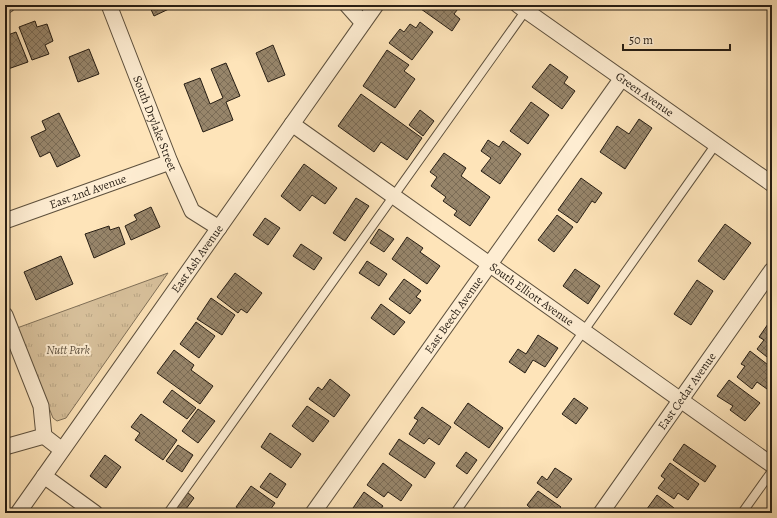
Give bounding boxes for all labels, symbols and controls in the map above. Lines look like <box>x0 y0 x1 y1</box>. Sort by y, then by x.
scale bar <box>623 26 730 52</box>
text: 50 m <box>629 32 653 48</box>
street label: Green Avenue <box>612 68 677 120</box>
street label: South Drylake Street <box>129 73 181 174</box>
street label: East 2nd Avenue <box>47 170 128 212</box>
street label: East Ash Avenue <box>168 221 227 296</box>
street label: South Elliott Avenue <box>486 259 577 330</box>
street label: East Beech Avenue <box>421 273 487 357</box>
park label: Nutt Park <box>46 342 90 358</box>
street label: East Cedar Avenue <box>654 349 720 433</box>

